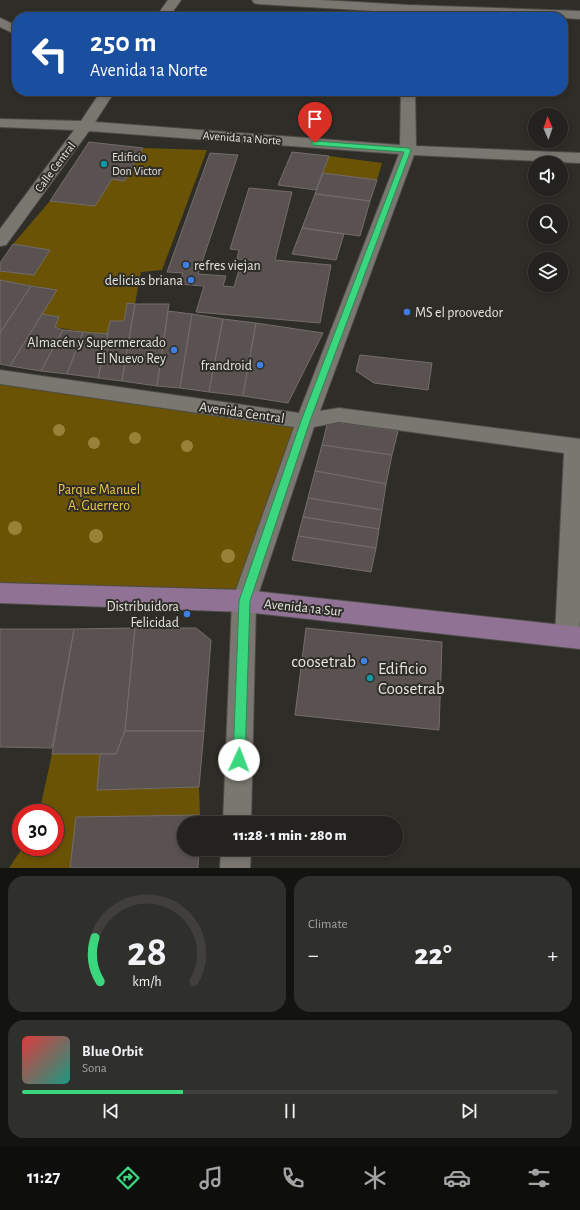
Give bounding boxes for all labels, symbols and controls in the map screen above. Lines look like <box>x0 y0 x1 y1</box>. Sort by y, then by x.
icon: left <box>24 28 76 80</box>
text: 250 m <box>90 29 157 57</box>
text: Avenida 1a Norte <box>90 62 208 80</box>
pin <box>298 102 332 143</box>
icon: arrive <box>304 108 326 130</box>
north arrow <box>528 108 568 148</box>
map controls <box>528 108 568 292</box>
street label: Avenida 1a Norte <box>202 129 282 147</box>
street label: Calle Central <box>32 140 78 194</box>
place label: Edificio Don Victor <box>112 151 161 177</box>
button: sound <box>528 156 568 196</box>
marker: Edificio Don Victor <box>99 159 109 169</box>
button: search <box>528 204 568 244</box>
button: layers <box>528 252 568 292</box>
place label: refres viejan <box>194 259 261 273</box>
marker: refres viejan <box>181 260 191 270</box>
place label: delicias briana <box>105 274 184 288</box>
marker: delicias briana <box>186 275 196 285</box>
place label: MS el proovedor <box>415 306 503 320</box>
marker: MS el proovedor <box>402 307 412 317</box>
place label: Almacén y Supermercado El Nuevo Rey <box>27 336 166 366</box>
marker: Almacén y Supermercado El Nuevo Rey <box>169 345 179 355</box>
place label: frandroid <box>201 359 252 373</box>
marker: frandroid <box>255 360 265 370</box>
street label: Avenida Central <box>198 400 285 426</box>
park label: Parque Manuel A. Guerrero <box>58 483 140 513</box>
street label: Avenida 1a Sur <box>263 597 343 619</box>
place label: Distribuidora Felicidad <box>106 600 180 630</box>
marker: Distribuidora Felicidad <box>182 609 192 619</box>
place label: coosetrab <box>291 653 356 670</box>
marker: coosetrab <box>359 656 369 666</box>
place label: Edificio Coosetrab <box>378 660 445 697</box>
marker: Edificio Coosetrab <box>365 673 375 683</box>
position arrow <box>218 739 260 781</box>
speed limit sign: 30 <box>12 804 64 856</box>
text: 11:28 · 1 min · 280 m <box>233 828 347 843</box>
text: Climate <box>308 918 347 931</box>
text: 28 <box>127 932 167 973</box>
text: 22° <box>414 940 452 970</box>
text: − <box>308 944 319 966</box>
text: + <box>547 944 558 966</box>
text: km/h <box>132 975 162 989</box>
text: Blue Orbit <box>82 1044 143 1059</box>
text: Sona <box>82 1062 107 1075</box>
icon: previous <box>100 1100 122 1122</box>
icon: pause <box>279 1100 301 1122</box>
icon: next <box>458 1100 480 1122</box>
icon: directions <box>114 1164 142 1192</box>
icon: music <box>197 1164 225 1192</box>
icon: phone <box>279 1164 307 1192</box>
icon: climate <box>361 1164 389 1192</box>
icon: car <box>443 1164 471 1192</box>
icon: filters <box>525 1164 553 1192</box>
text: 11:27 <box>27 1169 60 1187</box>

